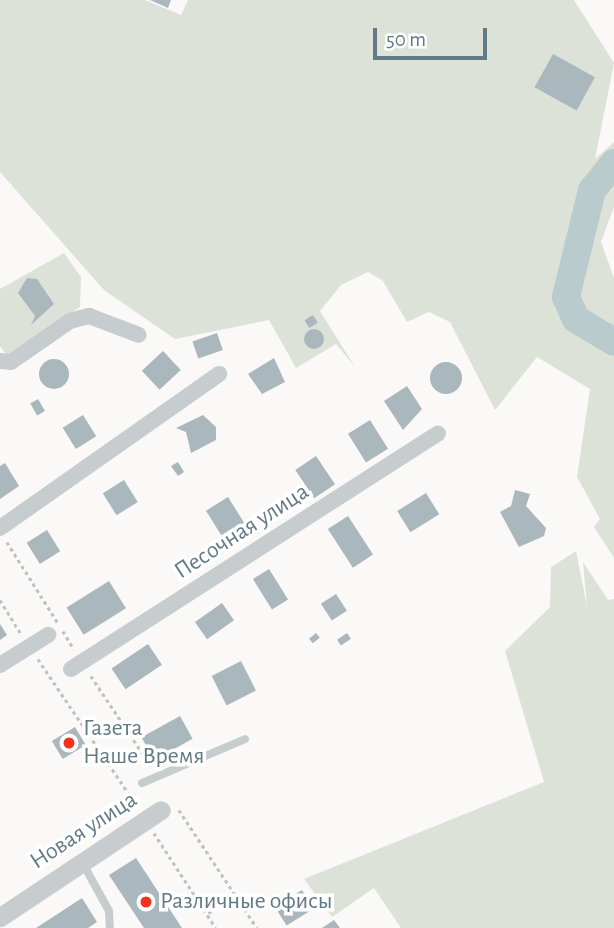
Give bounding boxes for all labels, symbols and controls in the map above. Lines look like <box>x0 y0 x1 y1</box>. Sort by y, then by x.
scale bar <box>376 14 490 58</box>
text: 50 m <box>386 29 426 50</box>
street label: Песочная улица <box>169 478 315 586</box>
place label: Газета Наше Время <box>83 715 205 771</box>
marker: Газета Наше Время <box>61 735 77 751</box>
street label: Новая улица <box>25 786 143 876</box>
place label: Различные офисы <box>160 888 333 916</box>
marker: Различные офисы <box>138 894 154 910</box>

